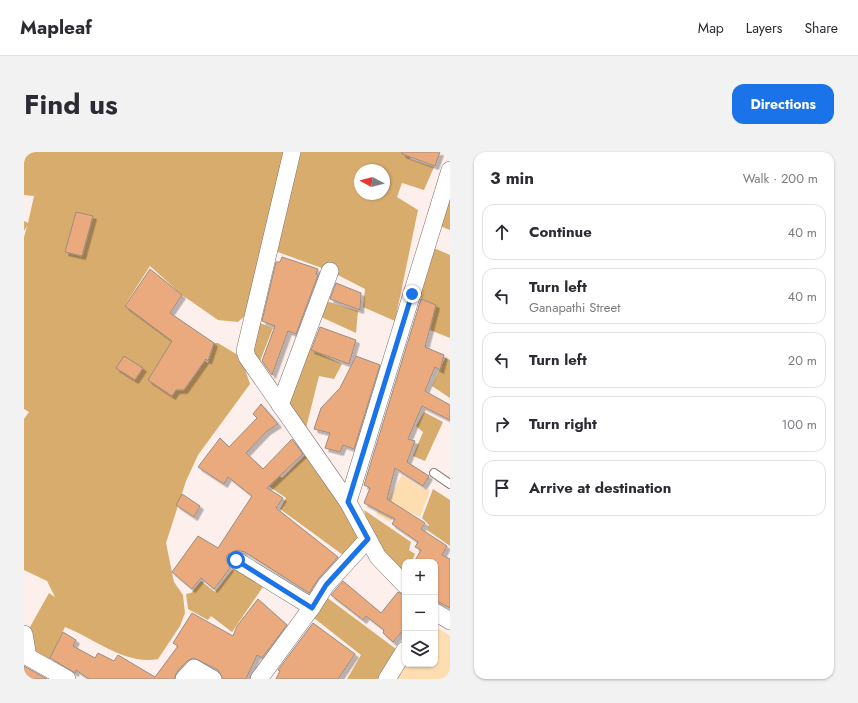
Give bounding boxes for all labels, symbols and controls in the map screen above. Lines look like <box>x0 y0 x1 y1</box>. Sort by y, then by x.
text: Mapleaf <box>20 14 92 41</box>
text: Map <box>698 18 724 38</box>
text: Layers <box>746 18 782 38</box>
text: Share <box>804 18 838 38</box>
text: Find us <box>24 84 118 125</box>
button: Directions <box>732 84 834 124</box>
north arrow <box>354 164 390 200</box>
text: 3 min <box>490 166 534 190</box>
text: Walk · 200 m <box>743 169 818 188</box>
icon: ahead <box>491 221 513 243</box>
text: Continue <box>529 221 592 243</box>
text: 40 m <box>788 223 817 242</box>
text: Turn left <box>529 276 587 298</box>
route end <box>403 285 421 303</box>
icon: left <box>491 285 513 307</box>
text: 40 m <box>788 287 817 306</box>
text: Ganapathi Street <box>529 298 620 317</box>
icon: left <box>491 349 513 371</box>
text: Turn left <box>529 349 587 371</box>
text: 20 m <box>788 351 817 370</box>
icon: right <box>491 413 513 435</box>
text: Turn right <box>529 413 597 435</box>
text: 100 m <box>782 415 817 434</box>
icon: arrive <box>491 477 513 499</box>
text: Arrive at destination <box>529 477 671 499</box>
route start <box>227 551 245 569</box>
map controls <box>402 559 438 667</box>
button: + <box>402 559 438 595</box>
button: − <box>402 595 438 631</box>
button: layers <box>402 631 438 667</box>

